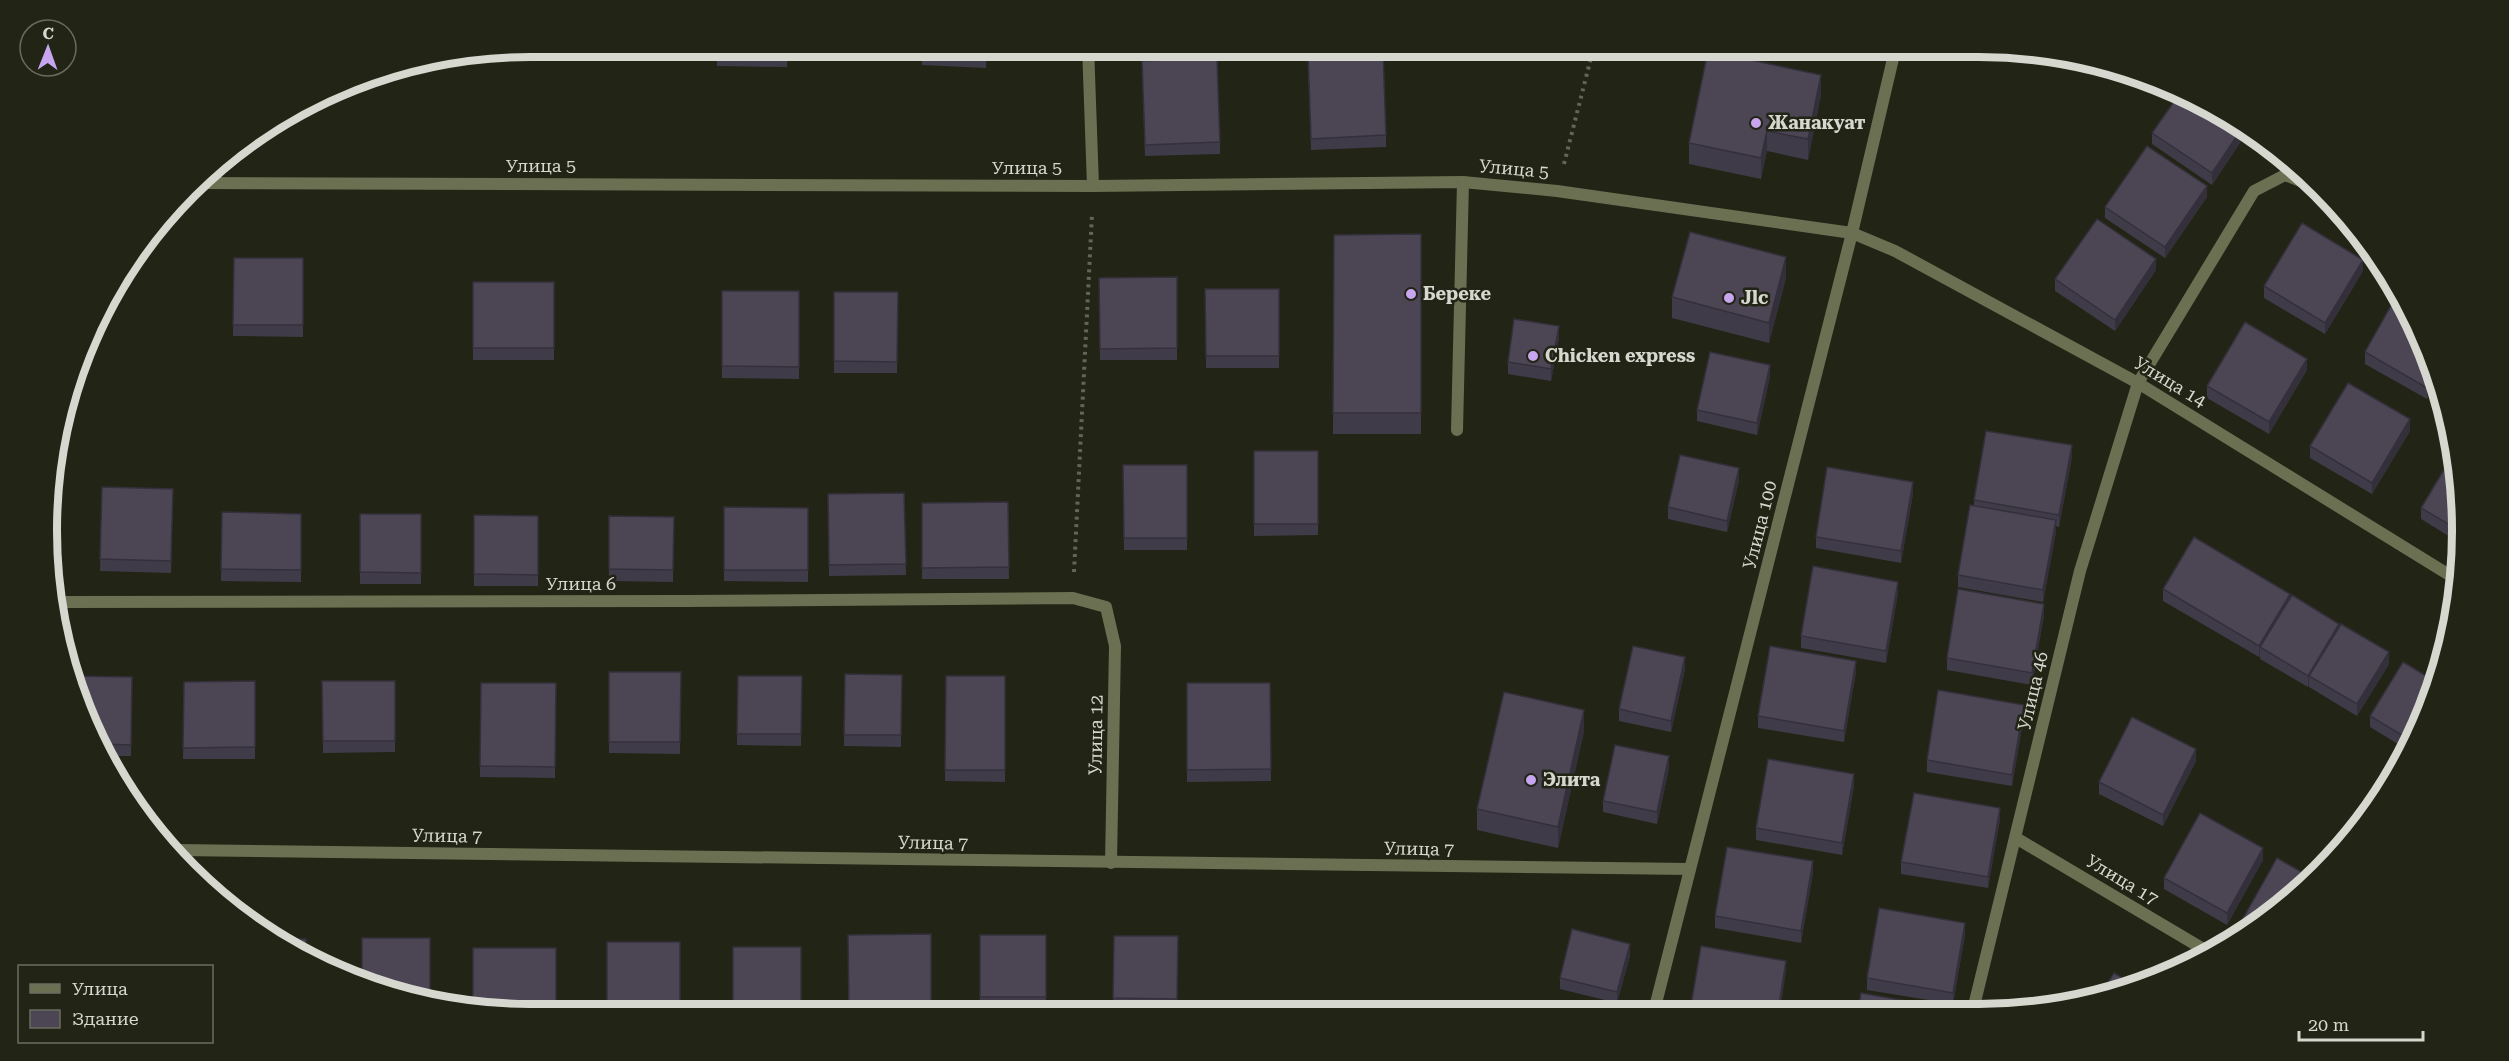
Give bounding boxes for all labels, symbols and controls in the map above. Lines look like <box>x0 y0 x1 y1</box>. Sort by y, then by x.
north arrow <box>18 18 78 78</box>
text: С <box>42 24 54 43</box>
place label: Жанакуат <box>1768 112 1866 133</box>
marker: Жанакуат <box>1749 116 1763 130</box>
street label: Улица 5 <box>506 155 576 176</box>
street label: Улица 5 <box>1478 155 1550 182</box>
street label: Улица 5 <box>992 157 1062 178</box>
place label: Береке <box>1423 283 1492 304</box>
marker: Береке <box>1404 287 1418 301</box>
place label: Jlc <box>1741 287 1768 308</box>
marker: Jlc <box>1722 291 1736 305</box>
place label: Chicken express <box>1545 345 1695 366</box>
marker: Chicken express <box>1526 349 1540 363</box>
street label: Улица 14 <box>2130 352 2210 411</box>
street label: Улица 100 <box>1738 478 1781 571</box>
street label: Улица 6 <box>546 573 616 594</box>
street label: Улица 46 <box>2013 649 2052 732</box>
street label: Улица 12 <box>1084 695 1107 775</box>
place label: Элита <box>1543 769 1601 790</box>
marker: Элита <box>1524 773 1538 787</box>
street label: Улица 7 <box>412 824 482 847</box>
street label: Улица 7 <box>898 831 968 854</box>
street label: Улица 7 <box>1384 837 1454 860</box>
street label: Улица 17 <box>2082 850 2162 909</box>
legend <box>18 965 213 1043</box>
text: Улица <box>72 978 128 999</box>
scale bar <box>2299 1004 2424 1042</box>
text: Здание <box>72 1008 139 1029</box>
text: 20 m <box>2308 1014 2349 1035</box>

